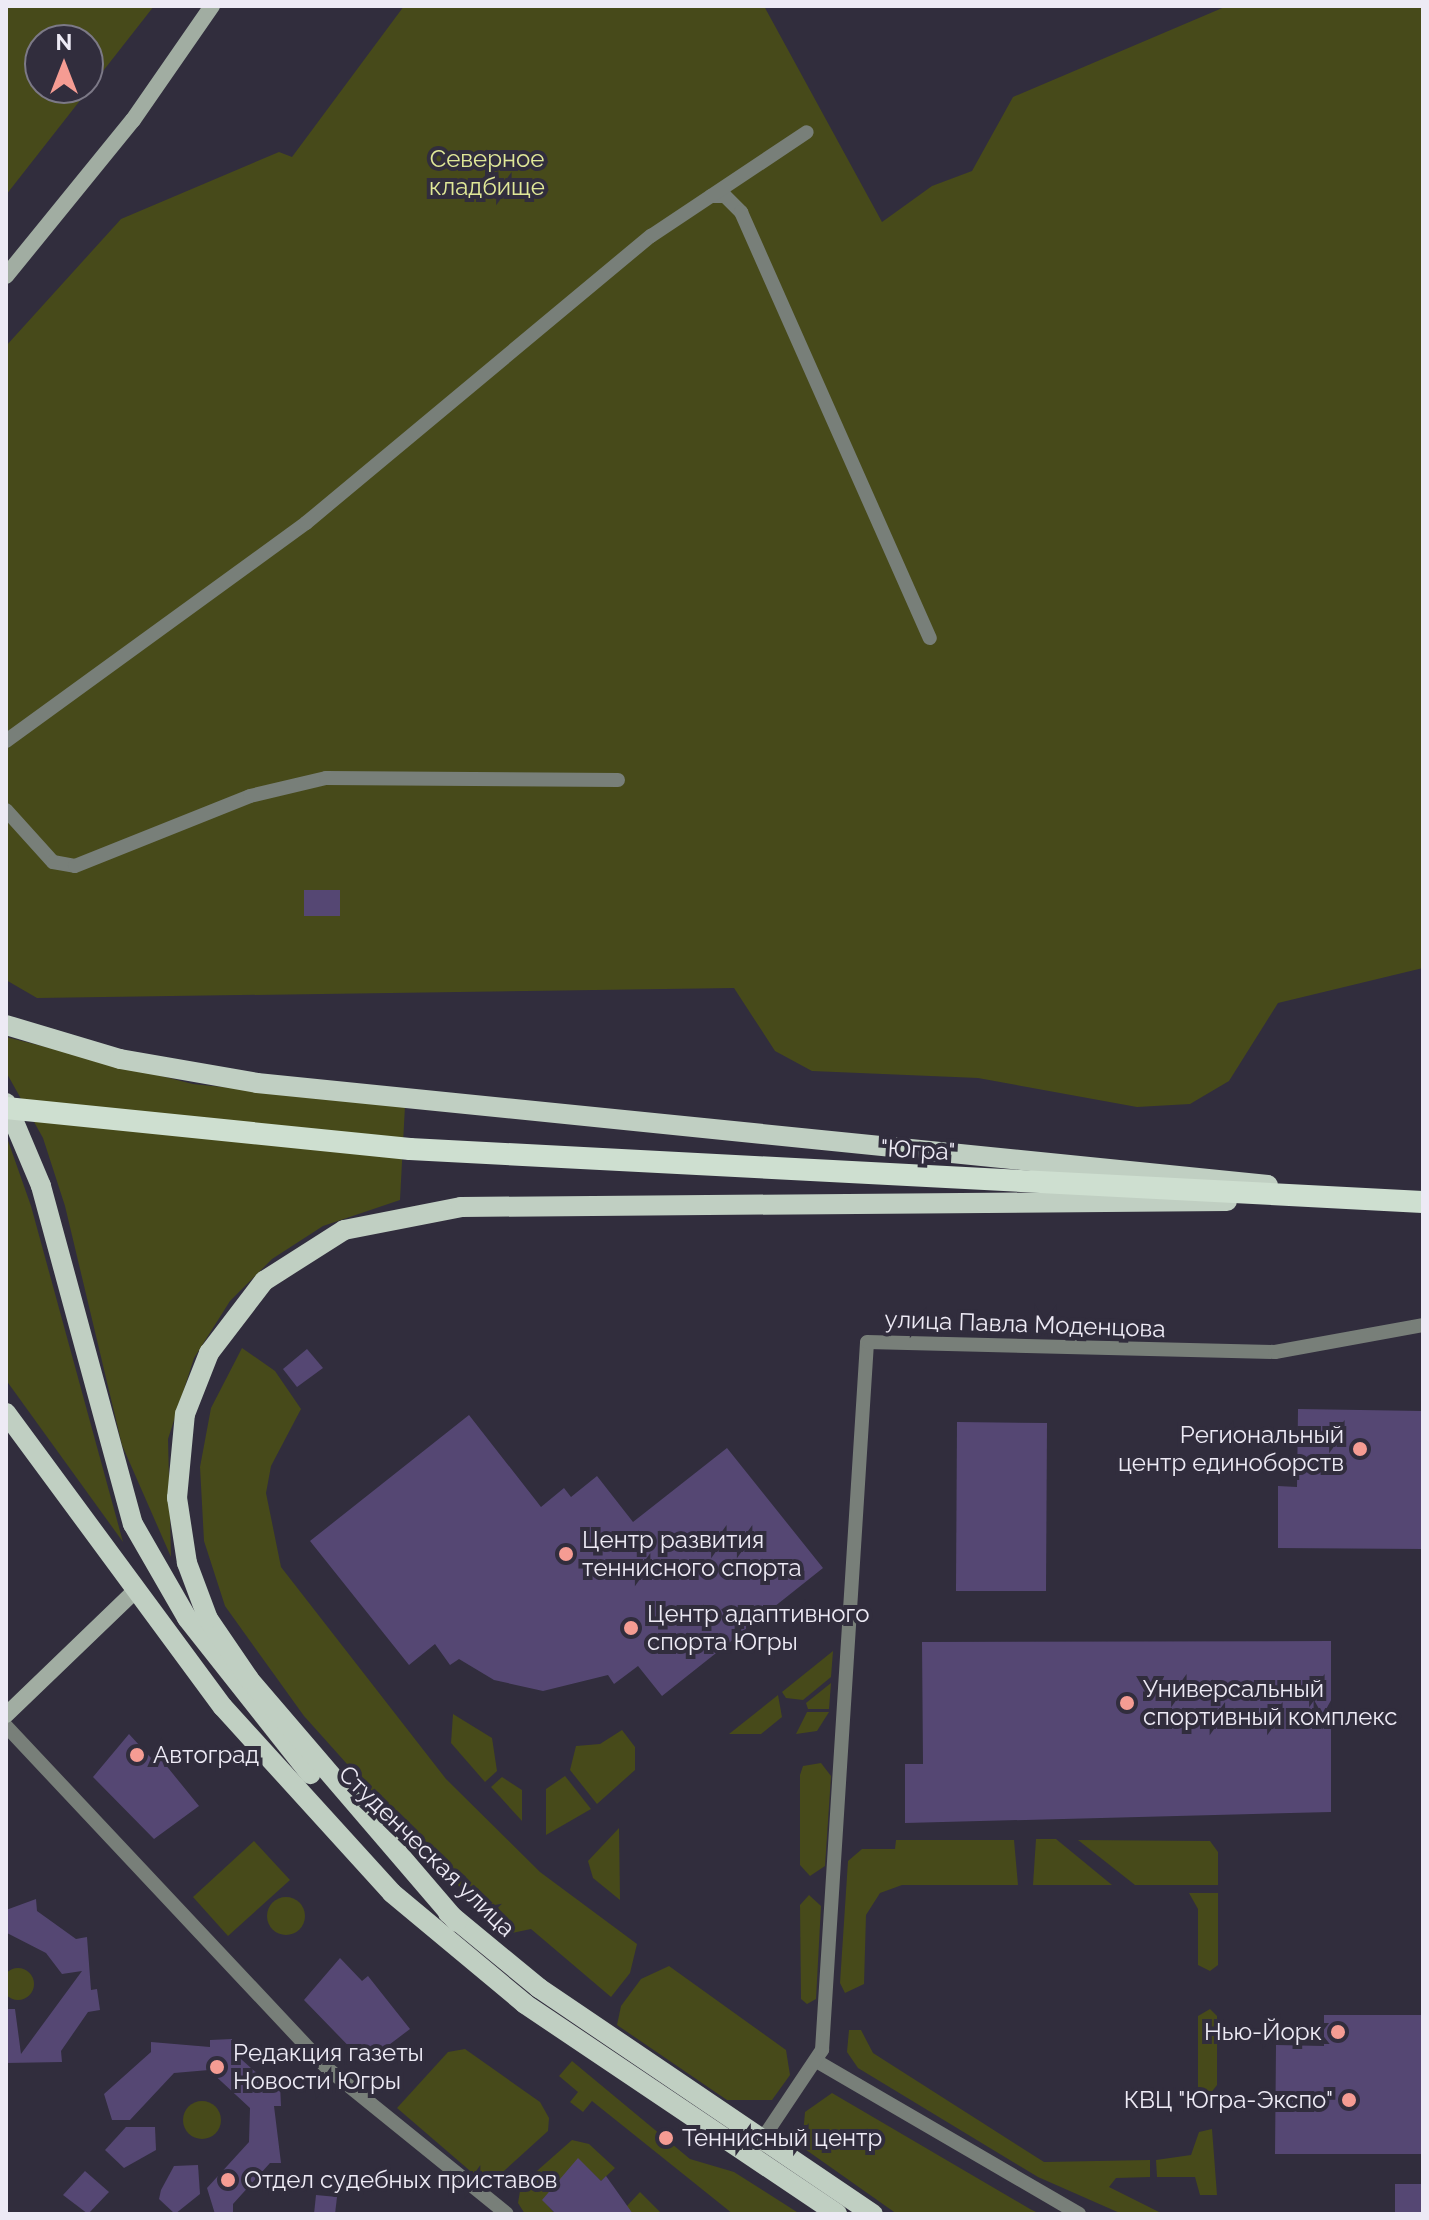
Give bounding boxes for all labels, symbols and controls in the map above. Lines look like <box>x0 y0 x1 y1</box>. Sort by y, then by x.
north arrow <box>24 24 104 104</box>
text: N <box>56 29 72 55</box>
park label: Северное кладбище <box>429 145 545 201</box>
street label: "Югра" <box>880 1134 956 1166</box>
street label: улица Павла Моденцова <box>884 1305 1166 1343</box>
place label: Региональный центр единоборств <box>1118 1421 1344 1477</box>
marker: Региональный центр единоборств <box>1351 1440 1369 1458</box>
place label: Центр развития теннисного спорта <box>582 1526 802 1582</box>
marker: Центр развития теннисного спорта <box>557 1545 575 1563</box>
place label: Центр адаптивного спорта Югры <box>647 1600 870 1656</box>
marker: Центр адаптивного спорта Югры <box>622 1619 640 1637</box>
place label: Универсальный спортивный комплекс <box>1143 1675 1397 1731</box>
marker: Универсальный спортивный комплекс <box>1118 1694 1136 1712</box>
place label: Автоград <box>153 1741 259 1769</box>
marker: Автоград <box>128 1746 146 1764</box>
street label: Студенческая улица <box>333 1759 521 1943</box>
place label: Нью-Йорк <box>1204 2018 1322 2046</box>
marker: Нью-Йорк <box>1329 2023 1347 2041</box>
place label: Редакция газеты Новости Югры <box>233 2039 424 2095</box>
marker: Редакция газеты Новости Югры <box>208 2058 226 2076</box>
place label: КВЦ "Югра-Экспо" <box>1123 2086 1333 2114</box>
marker: КВЦ "Югра-Экспо" <box>1340 2091 1358 2109</box>
place label: Теннисный центр <box>682 2124 882 2152</box>
marker: Теннисный центр <box>657 2129 675 2147</box>
place label: Отдел судебных приставов <box>244 2166 557 2194</box>
marker: Отдел судебных приставов <box>219 2171 237 2189</box>

